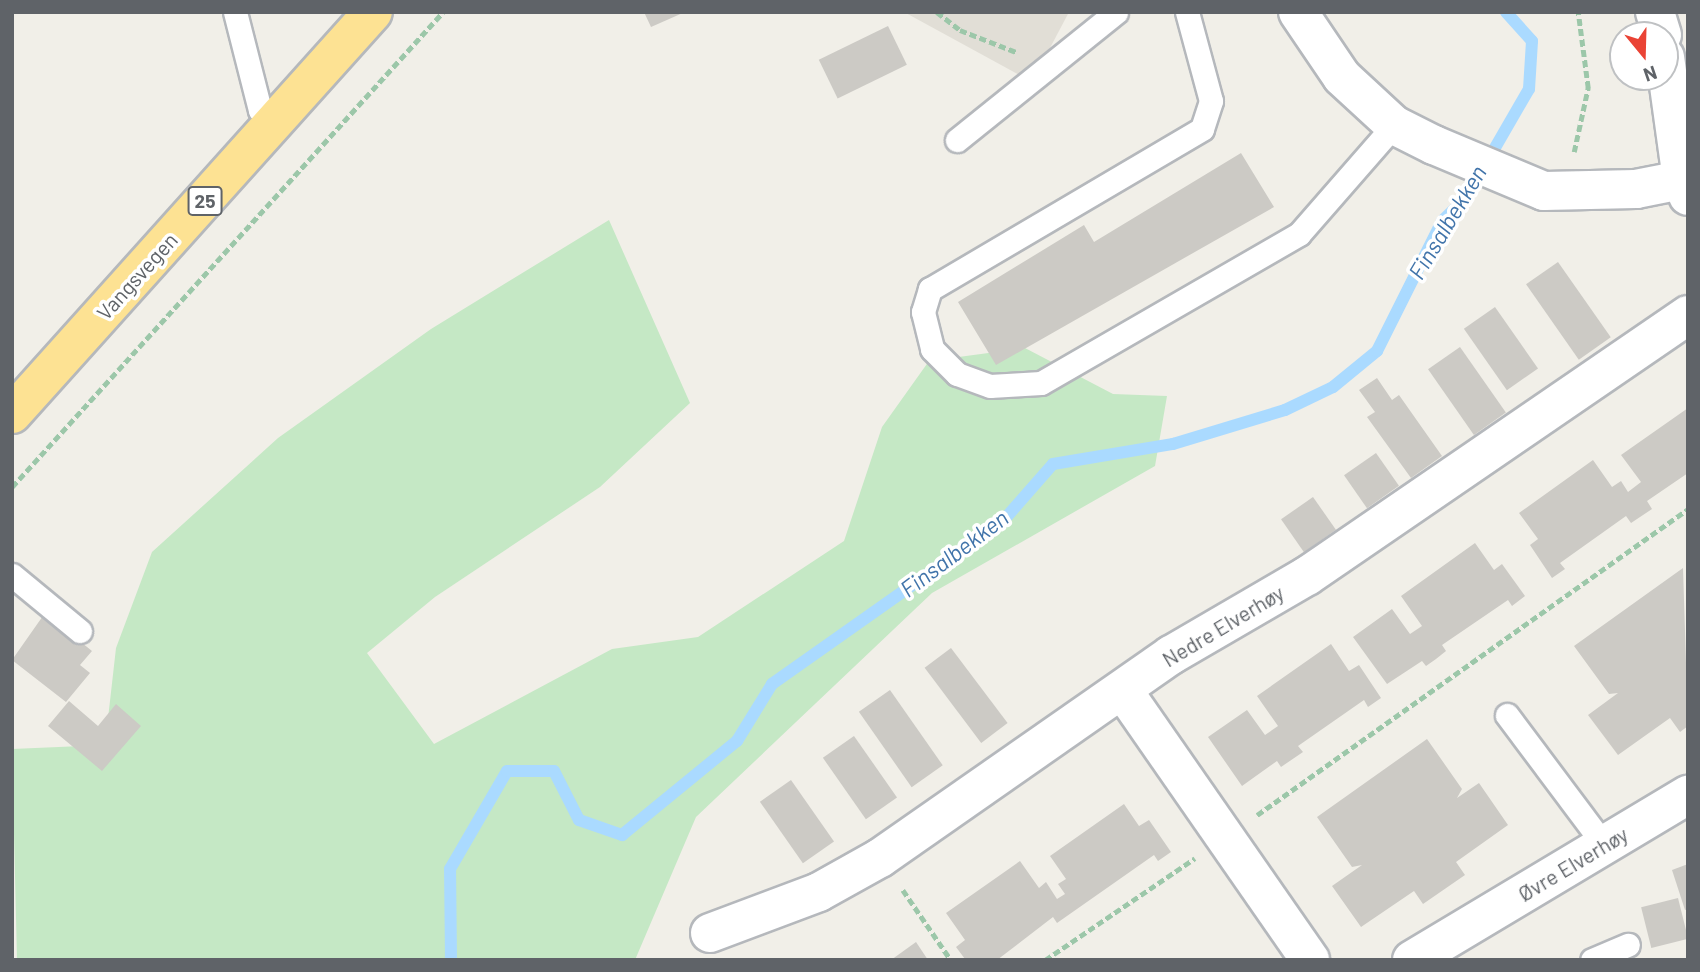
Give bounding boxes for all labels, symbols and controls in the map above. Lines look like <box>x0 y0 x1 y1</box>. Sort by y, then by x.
north arrow <box>1609 21 1679 91</box>
text: N <box>1641 62 1660 87</box>
water label: Finsalbekken <box>1402 160 1492 284</box>
road number: 25 <box>188 186 222 216</box>
street label: Vangsvegen <box>91 227 183 325</box>
water label: Finsalbekken <box>895 503 1013 603</box>
street label: Nedre Elverhøy <box>1158 580 1288 672</box>
street label: Øvre Elverhøy <box>1514 821 1632 907</box>

